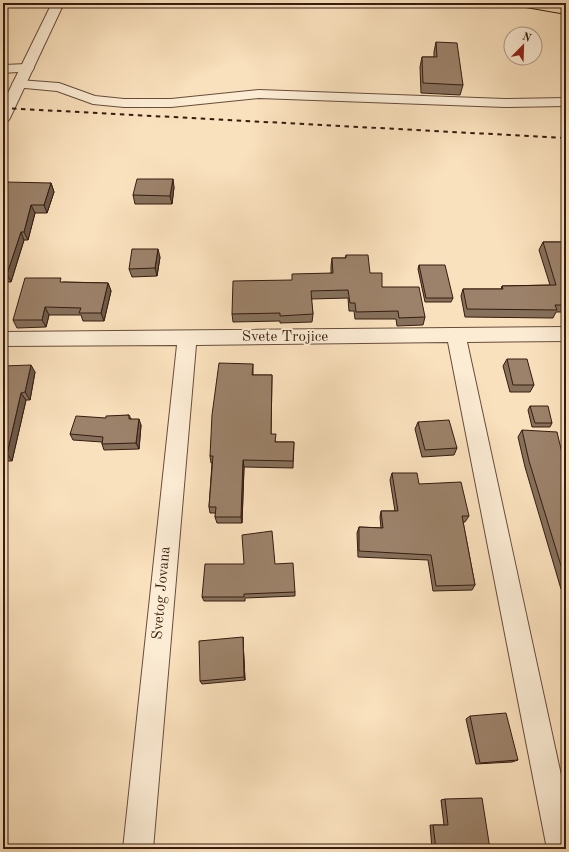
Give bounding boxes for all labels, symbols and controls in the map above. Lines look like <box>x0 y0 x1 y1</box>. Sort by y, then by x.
north arrow <box>503 26 543 66</box>
text: N <box>520 31 533 45</box>
street label: Svete Trojice <box>242 330 328 345</box>
street label: Svetog Jovana <box>150 545 174 640</box>

